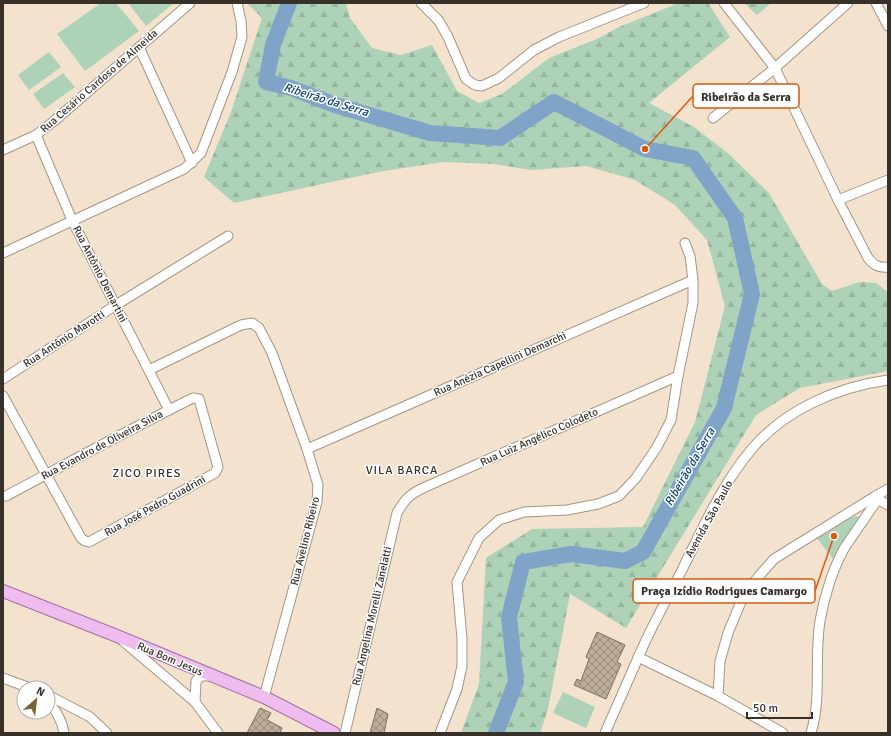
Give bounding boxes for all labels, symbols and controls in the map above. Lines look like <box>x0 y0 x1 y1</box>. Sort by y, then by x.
street label: Rua Cesário Cardoso de Almeida <box>38 26 161 135</box>
water label: Ribeirão da Serra <box>282 80 371 120</box>
callout: Ribeirão da Serra <box>693 84 799 108</box>
text: Ribeirão da Serra <box>701 90 791 105</box>
street label: Rua Antônio Demartini <box>70 223 130 325</box>
street label: Rua Antônio Marotti <box>21 308 107 370</box>
street label: Rua Anézia Capellini Demarchi <box>432 329 568 399</box>
street label: Rua Luiz Angélico Colodeto <box>478 405 600 469</box>
street label: Rua Evandro de Oliveira Silva <box>39 407 165 483</box>
water label: Ribeirão da Serra <box>662 424 719 509</box>
district label: VILA BARCA <box>366 463 438 478</box>
district label: ZICO PIRES <box>113 466 181 481</box>
street label: Rua José Pedro Guadrini <box>102 473 208 539</box>
street label: Avenida São Paulo <box>682 478 736 560</box>
street label: Rua Avelino Ribeiro <box>288 495 322 587</box>
street label: Rua Angelina Morelli Zanelatti <box>350 545 394 687</box>
callout: Praça Izídio Rodrigues Camargo <box>633 579 815 603</box>
text: Praça Izídio Rodrigues Camargo <box>641 584 807 599</box>
street label: Rua Bom Jesus <box>135 639 205 679</box>
north arrow <box>16 680 56 720</box>
text: N <box>34 684 47 699</box>
scale bar <box>747 694 812 720</box>
text: 50 m <box>753 701 778 716</box>

